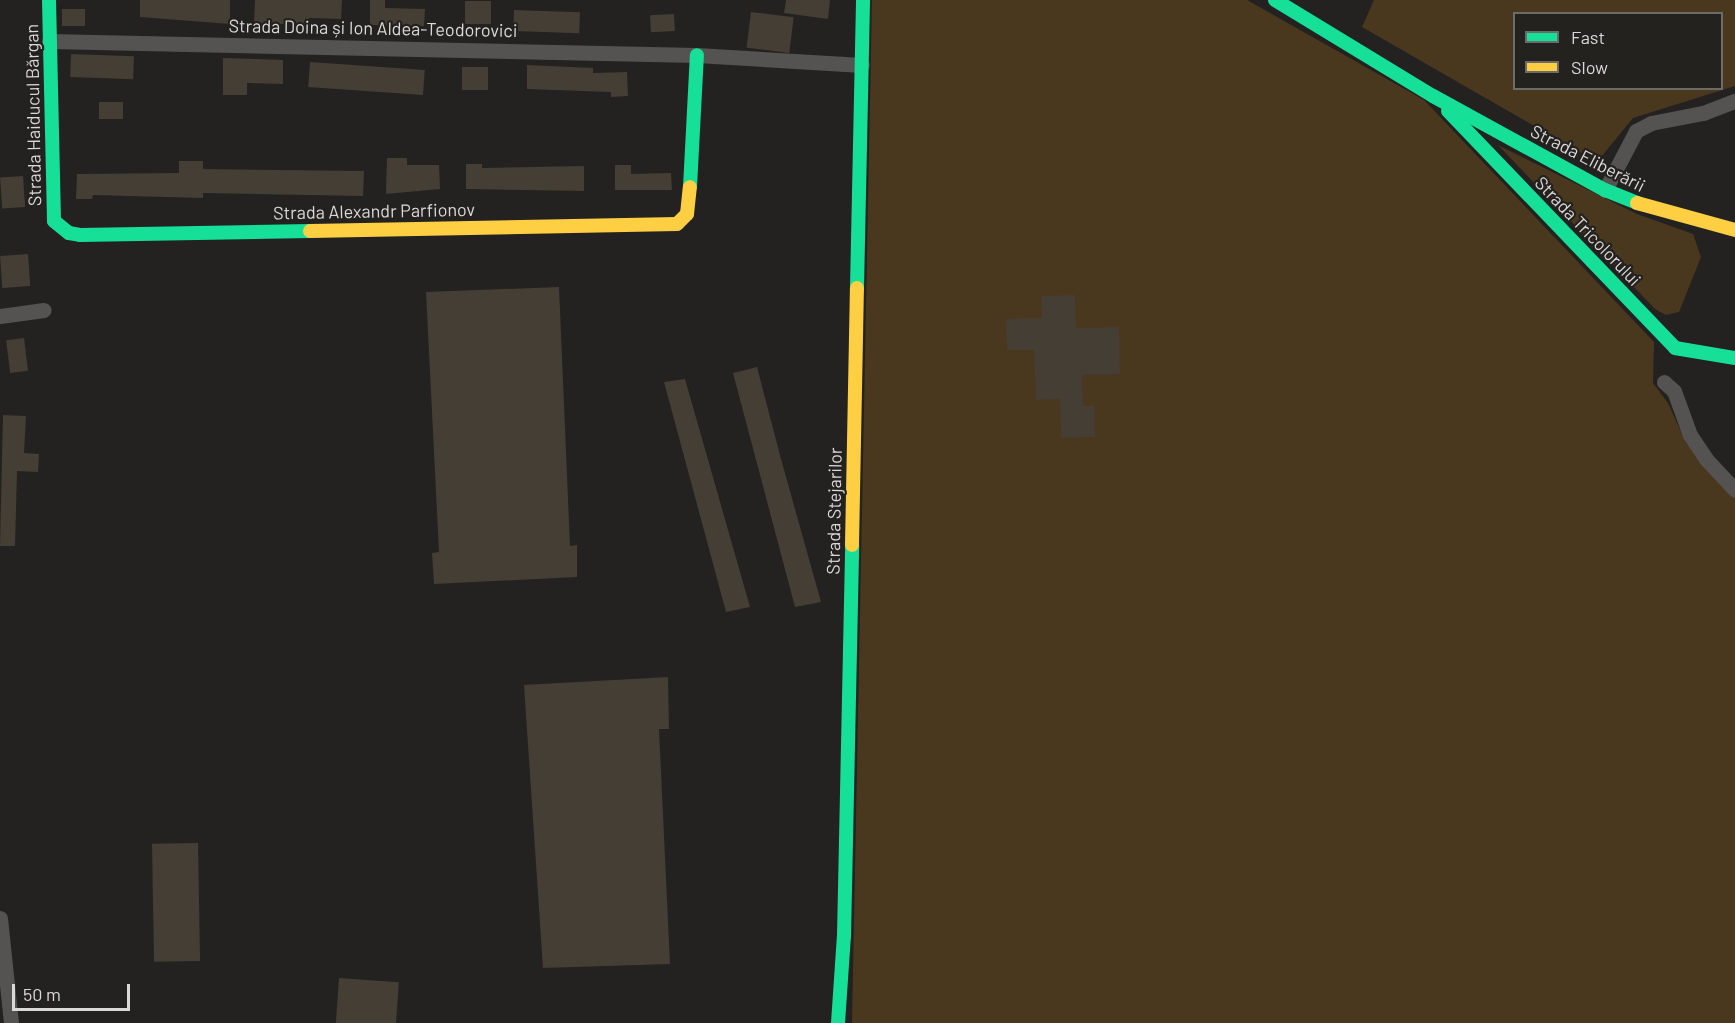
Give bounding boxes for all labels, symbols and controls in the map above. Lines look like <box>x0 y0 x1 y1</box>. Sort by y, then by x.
legend <box>1513 12 1723 90</box>
street label: Strada Doina și Ion Aldea-Teodorovici <box>228 15 518 41</box>
street label: Strada Haiducul Bărgan <box>21 24 45 206</box>
text: Fast <box>1571 26 1605 48</box>
text: Slow <box>1571 56 1608 78</box>
street label: Strada Eliberării <box>1527 120 1649 196</box>
street label: Strada Tricolorului <box>1530 172 1646 290</box>
street label: Strada Alexandr Parfionov <box>273 198 475 224</box>
street label: Strada Stejarilor <box>822 447 846 575</box>
scale bar <box>15 972 134 1010</box>
text: 50 m <box>23 983 61 1005</box>

